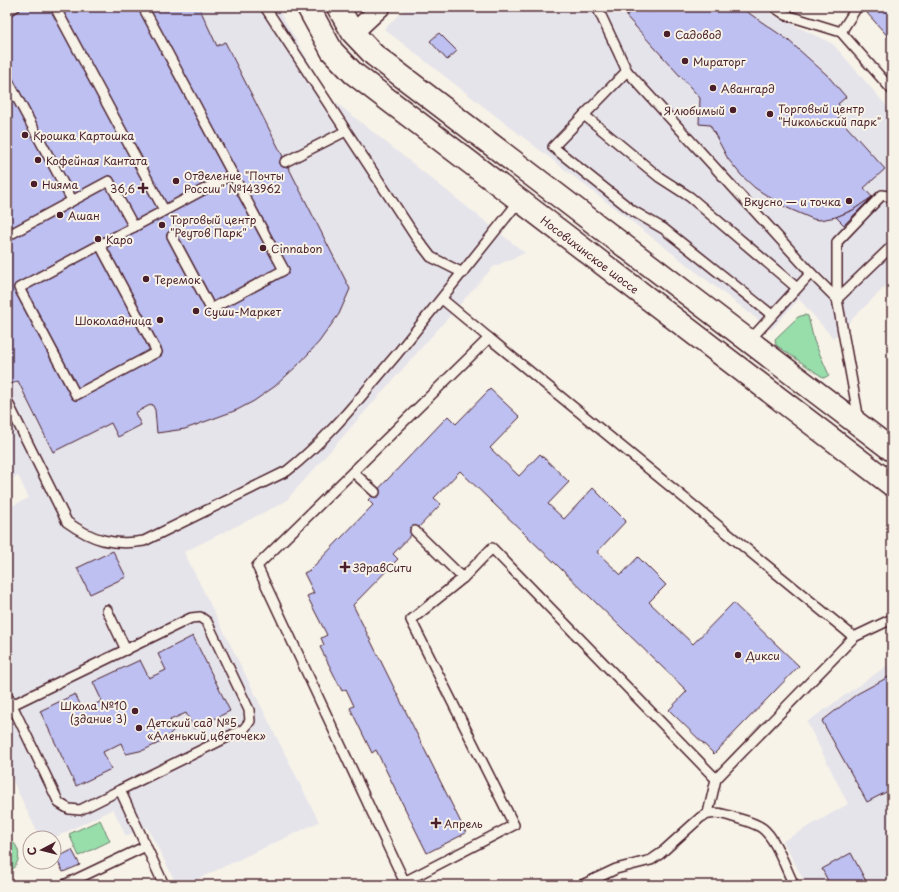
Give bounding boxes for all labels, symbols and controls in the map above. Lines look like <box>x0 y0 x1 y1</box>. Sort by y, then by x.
place label: Садовод <box>675 26 721 43</box>
marker: Садовод <box>662 29 672 39</box>
place label: Мираторг <box>693 53 746 70</box>
marker: Мираторг <box>680 56 690 66</box>
place label: Авангард <box>721 80 775 97</box>
marker: Авангард <box>708 83 718 93</box>
place label: Торговый центр "Никольский парк" <box>778 100 881 130</box>
place label: Я любимый <box>664 102 725 119</box>
marker: Я любимый <box>728 105 738 115</box>
marker: Торговый центр "Никольский парк" <box>765 109 775 119</box>
place label: Крошка Картошка <box>33 127 134 144</box>
marker: Крошка Картошка <box>20 130 30 140</box>
place label: Кофейная Кантата <box>46 152 148 169</box>
marker: Кофейная Кантата <box>33 155 43 165</box>
place label: Отделение "Почты России" №143962 <box>184 167 284 197</box>
place label: Нияма <box>42 176 79 193</box>
marker: Отделение "Почты России" №143962 <box>171 176 181 186</box>
marker: Нияма <box>29 179 39 189</box>
place label: 36,6 <box>110 180 135 197</box>
marker: 36,6 <box>138 183 148 193</box>
place label: Вкусно — и точка <box>743 193 841 210</box>
marker: Вкусно — и точка <box>844 196 854 206</box>
place label: Ашан <box>68 207 100 224</box>
marker: Ашан <box>55 210 65 220</box>
place label: Торговый центр "Реутов Парк" <box>170 211 257 241</box>
street label: Носовихинское шоссе <box>537 211 643 297</box>
marker: Торговый центр "Реутов Парк" <box>157 220 167 230</box>
place label: Каро <box>106 231 133 248</box>
marker: Каро <box>93 234 103 244</box>
place label: Cinnabon <box>271 240 323 257</box>
marker: Cinnabon <box>258 243 268 253</box>
place label: Теремок <box>154 271 201 288</box>
marker: Теремок <box>141 274 151 284</box>
place label: Суши-Маркет <box>204 303 282 320</box>
marker: Суши-Маркет <box>191 306 201 316</box>
place label: Шоколадница <box>75 312 152 329</box>
marker: Шоколадница <box>155 315 165 325</box>
place label: ЗдравСити <box>352 559 412 576</box>
marker: ЗдравСити <box>340 562 350 572</box>
place label: Дикси <box>745 647 780 664</box>
marker: Дикси <box>733 650 743 660</box>
place label: Школа №10 (здание 3) <box>60 697 127 727</box>
marker: Школа №10 (здание 3) <box>130 706 140 716</box>
place label: Детский сад №5 «Аленький цветочек» <box>146 714 266 744</box>
marker: Детский сад №5 «Аленький цветочек» <box>134 723 144 733</box>
place label: Апрель <box>444 815 483 832</box>
marker: Апрель <box>431 818 441 828</box>
north arrow <box>22 830 62 870</box>
text: С <box>23 846 41 856</box>

